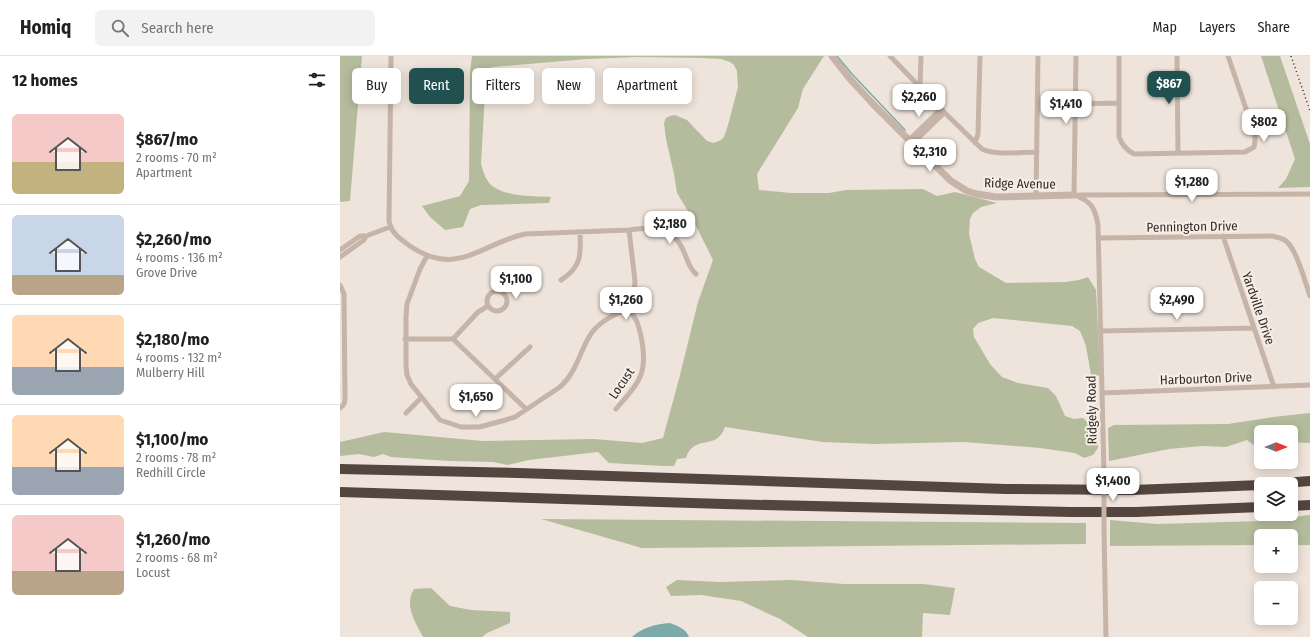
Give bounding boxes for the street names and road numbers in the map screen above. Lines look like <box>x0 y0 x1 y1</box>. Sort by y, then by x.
street label: Ridge Avenue <box>984 175 1056 192</box>
street label: Pennington Drive <box>1146 218 1238 235</box>
street label: Yardville Drive <box>1239 270 1278 346</box>
street label: Locust <box>606 364 638 402</box>
street label: Harbourton Drive <box>1160 369 1252 388</box>
street label: Ridgely Road <box>1083 375 1100 444</box>

